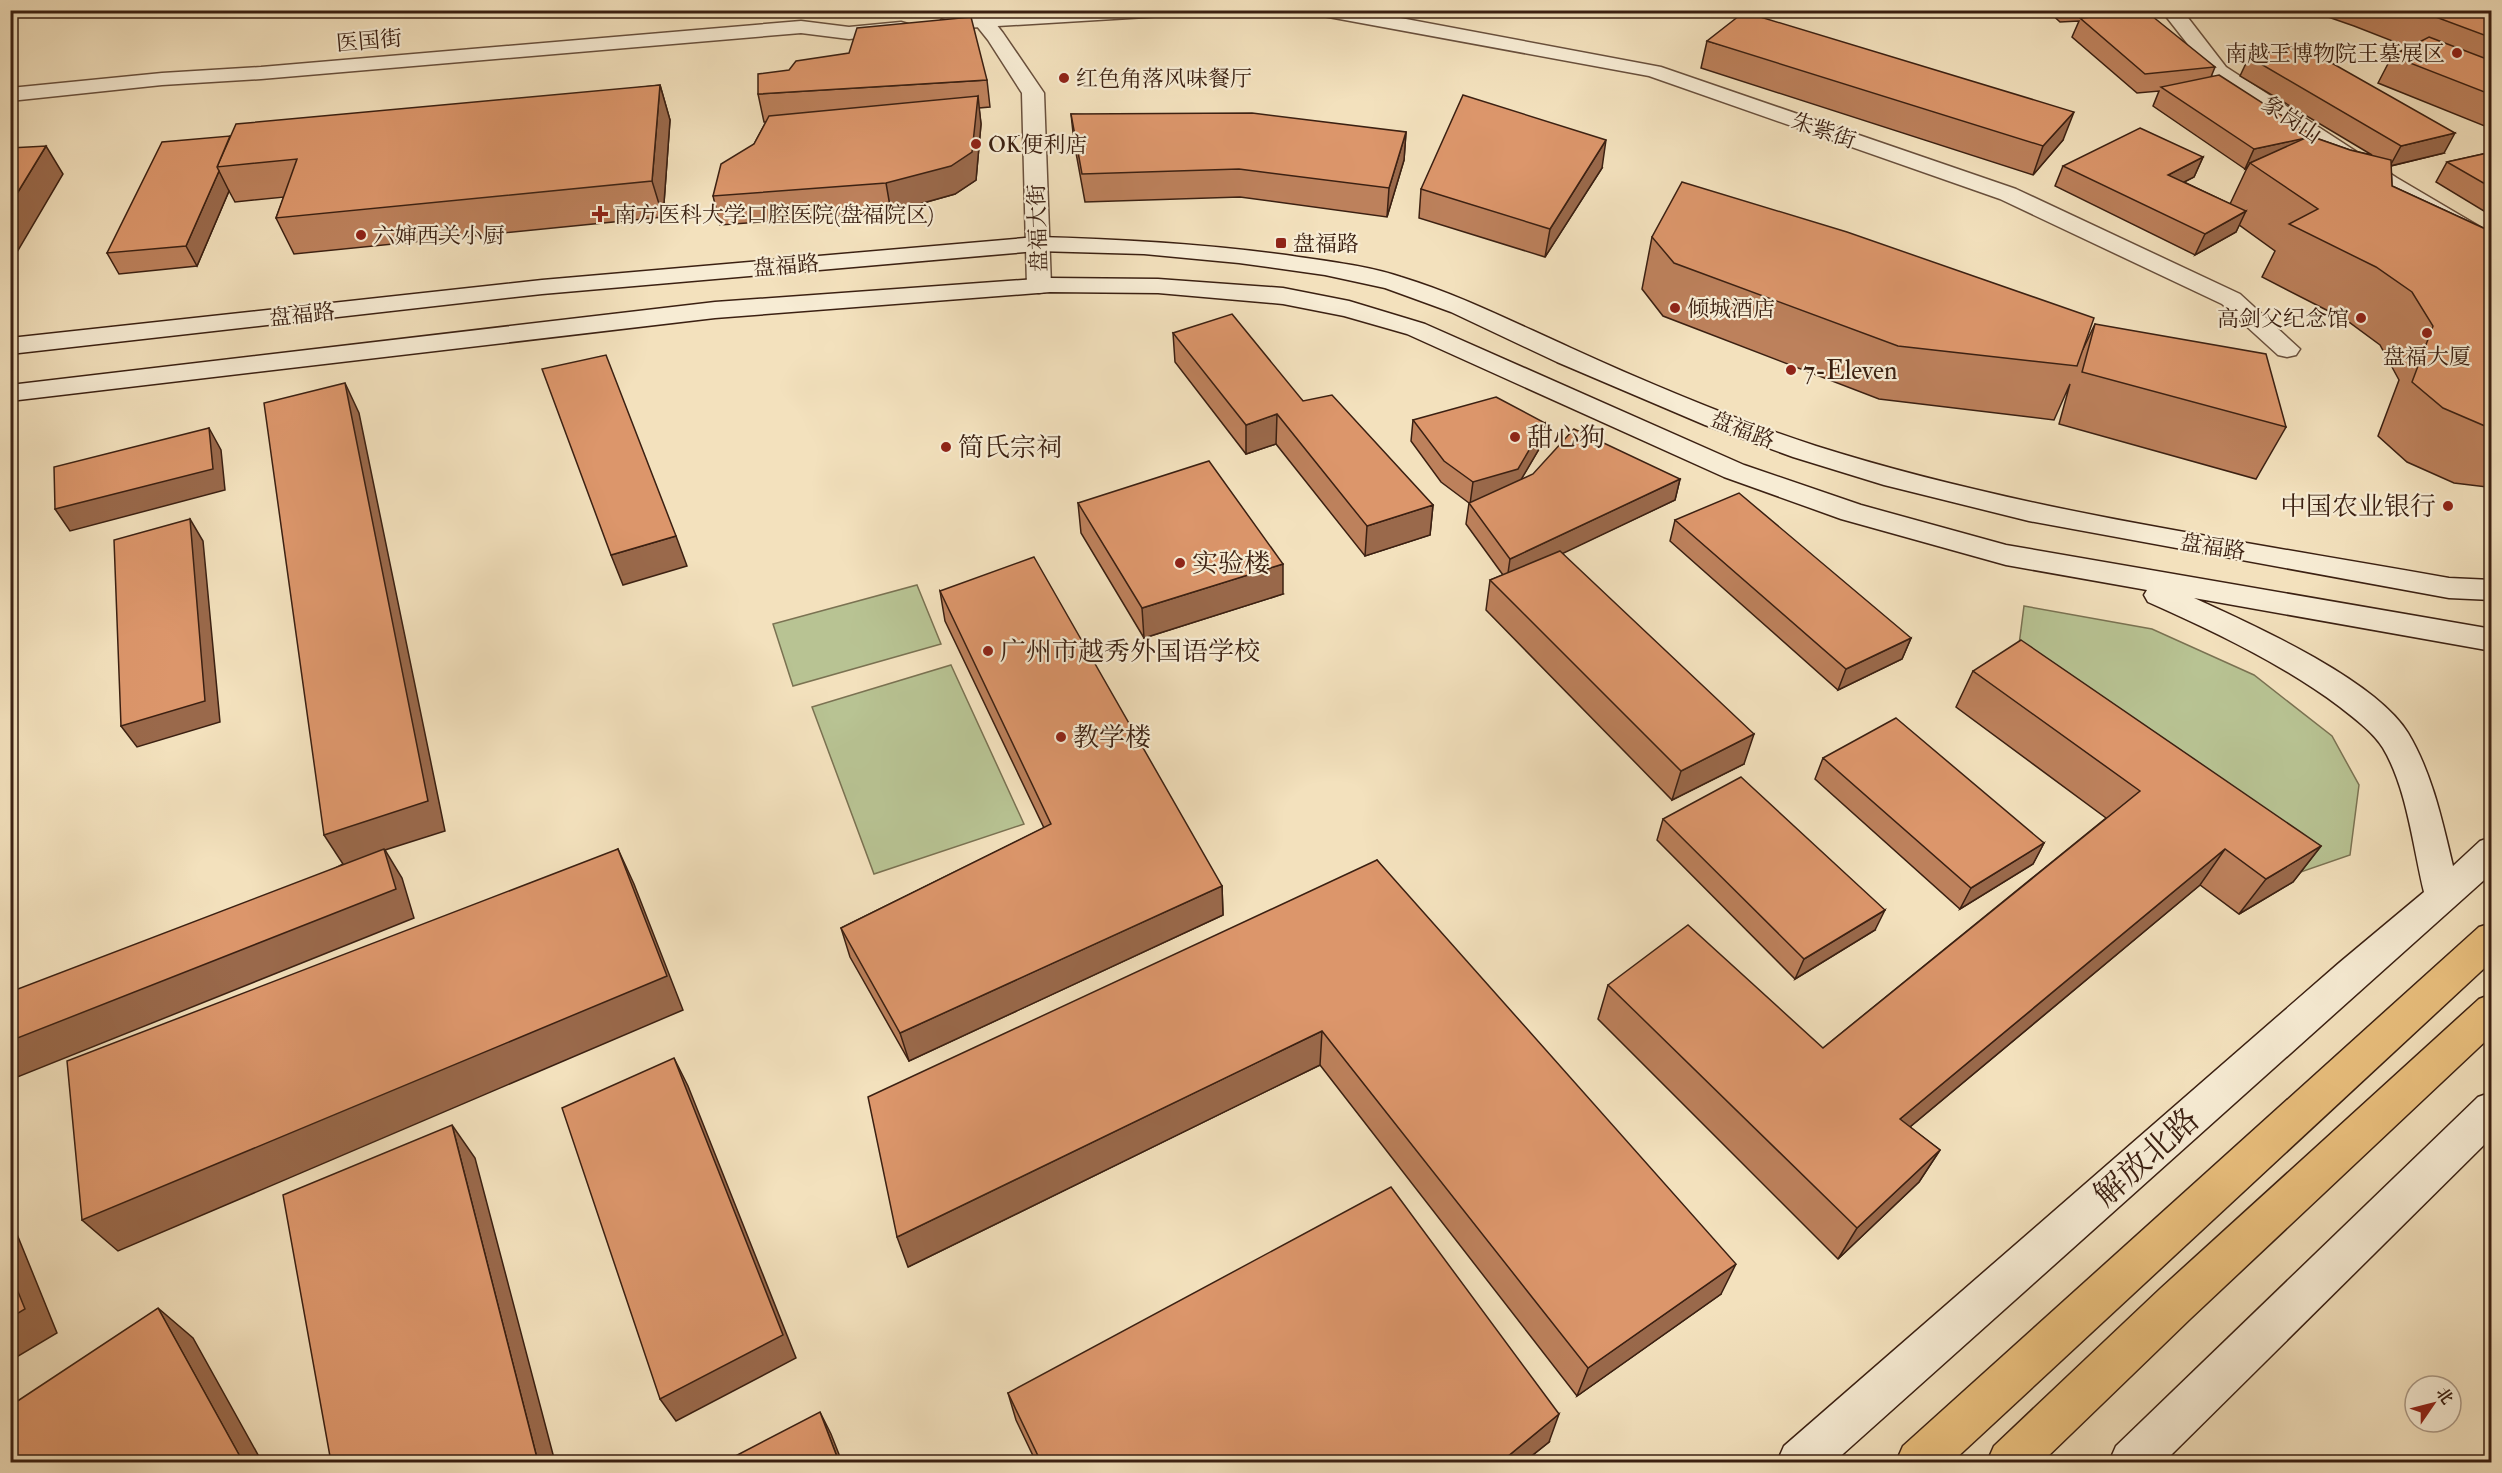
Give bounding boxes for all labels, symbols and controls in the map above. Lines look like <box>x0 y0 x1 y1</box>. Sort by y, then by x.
street label: 医国街 <box>335 24 403 58</box>
place label: 南越王博物院王墓展区 <box>2225 40 2445 68</box>
marker: 南越王博物院王墓展区 <box>2450 46 2464 60</box>
place label: 红色角落风味餐厅 <box>1076 65 1252 93</box>
marker: 红色角落风味餐厅 <box>1057 71 1071 85</box>
street label: 象岗山 <box>2256 90 2327 150</box>
street label: 朱紫街 <box>1788 107 1859 155</box>
place label: OK便利店 <box>988 131 1087 159</box>
marker: OK便利店 <box>969 137 983 151</box>
street label: 盘福大街 <box>1022 183 1054 272</box>
place label: 南方医科大学口腔医院(盘福院区) <box>614 201 934 229</box>
marker: 南方医科大学口腔医院(盘福院区) <box>591 205 609 223</box>
place label: 六婶西关小厨 <box>373 222 505 250</box>
marker: 六婶西关小厨 <box>354 228 368 242</box>
place label: 盘福路 <box>1293 230 1359 258</box>
marker: 盘福路 <box>1274 236 1288 250</box>
street label: 盘福路 <box>752 249 820 283</box>
place label: 倾城酒店 <box>1687 295 1775 323</box>
street label: 盘福路 <box>268 298 336 332</box>
marker: 倾城酒店 <box>1668 301 1682 315</box>
place label: 高剑父纪念馆 <box>2217 305 2349 333</box>
marker: 高剑父纪念馆 <box>2354 311 2368 325</box>
marker: 盘福大厦 <box>2420 326 2434 340</box>
place label: 盘福大厦 <box>2383 343 2471 371</box>
place label: 7-Eleven <box>1803 355 1897 387</box>
marker: 7-Eleven <box>1784 363 1798 377</box>
street label: 盘福路 <box>1707 405 1778 455</box>
place label: 甜心狗 <box>1527 422 1605 454</box>
marker: 甜心狗 <box>1508 430 1522 444</box>
place label: 简氏宗祠 <box>958 432 1062 464</box>
marker: 简氏宗祠 <box>939 440 953 454</box>
place label: 中国农业银行 <box>2280 491 2436 523</box>
marker: 中国农业银行 <box>2441 499 2455 513</box>
street label: 盘福路 <box>2178 528 2248 566</box>
place label: 实验楼 <box>1192 548 1270 580</box>
marker: 实验楼 <box>1173 556 1187 570</box>
place label: 广州市越秀外国语学校 <box>1000 636 1260 668</box>
marker: 广州市越秀外国语学校 <box>981 644 995 658</box>
place label: 教学楼 <box>1073 722 1151 754</box>
marker: 教学楼 <box>1054 730 1068 744</box>
street label: 解放北路 <box>2086 1100 2208 1215</box>
north arrow <box>2403 1374 2463 1434</box>
text: 北 <box>2432 1384 2457 1408</box>

